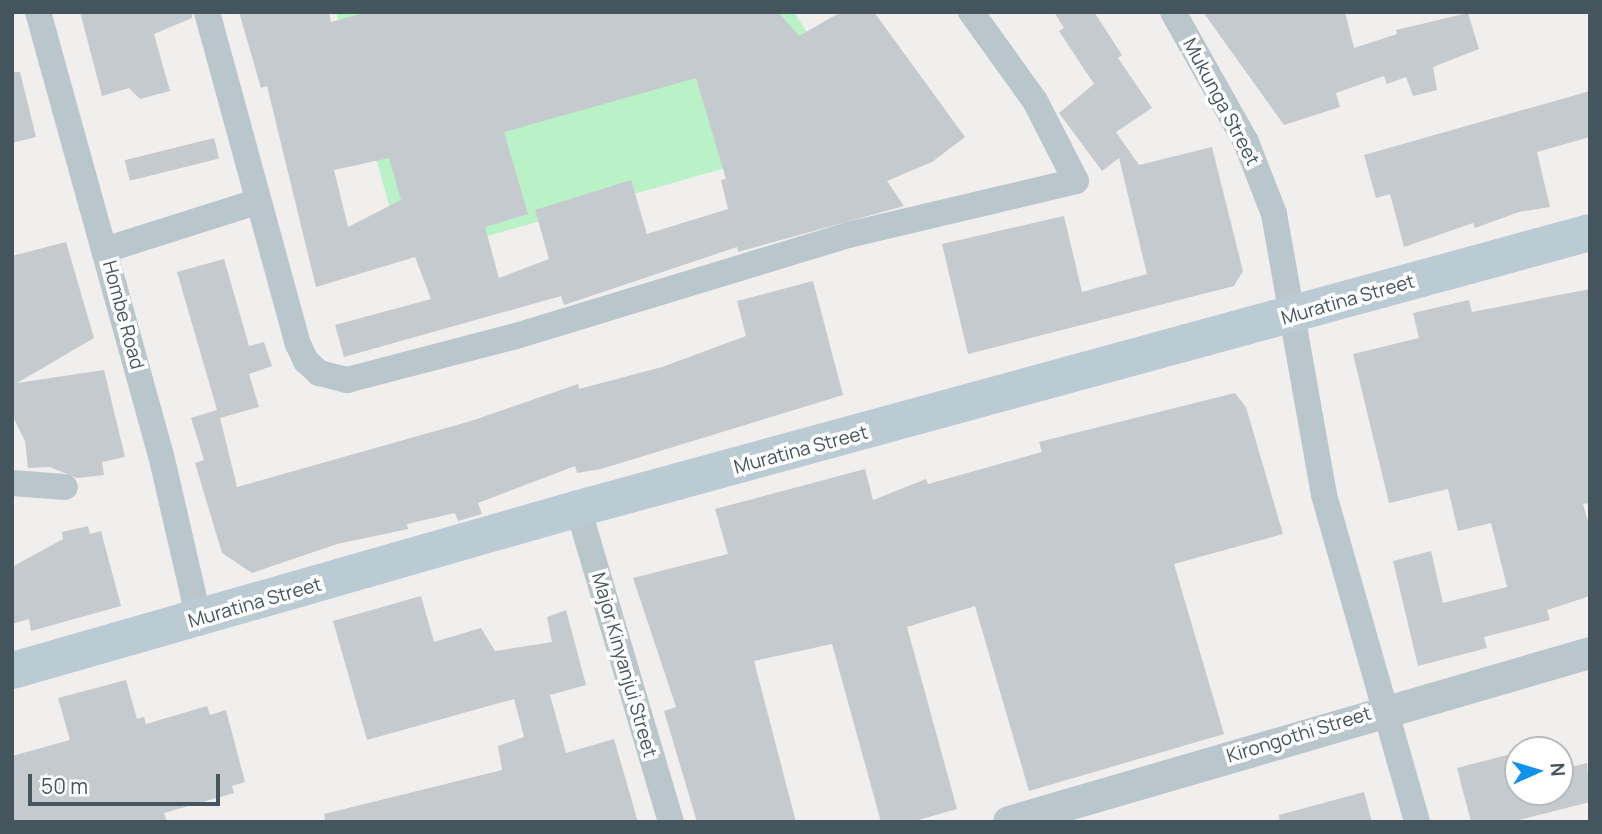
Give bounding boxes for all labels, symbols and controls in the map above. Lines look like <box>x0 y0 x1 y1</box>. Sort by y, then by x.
street label: Mukunga Street <box>1178 35 1264 169</box>
street label: Hombe Road <box>98 258 148 372</box>
street label: Muratina Street <box>1279 270 1417 330</box>
street label: Muratina Street <box>732 421 870 479</box>
street label: Major Kinyanjui Street <box>587 570 661 760</box>
street label: Muratina Street <box>186 573 324 633</box>
street label: Kirongothi Street <box>1224 702 1374 768</box>
north arrow <box>1504 736 1574 806</box>
scale bar <box>32 760 224 804</box>
text: N <box>1545 762 1571 777</box>
text: 50 m <box>41 772 88 800</box>

